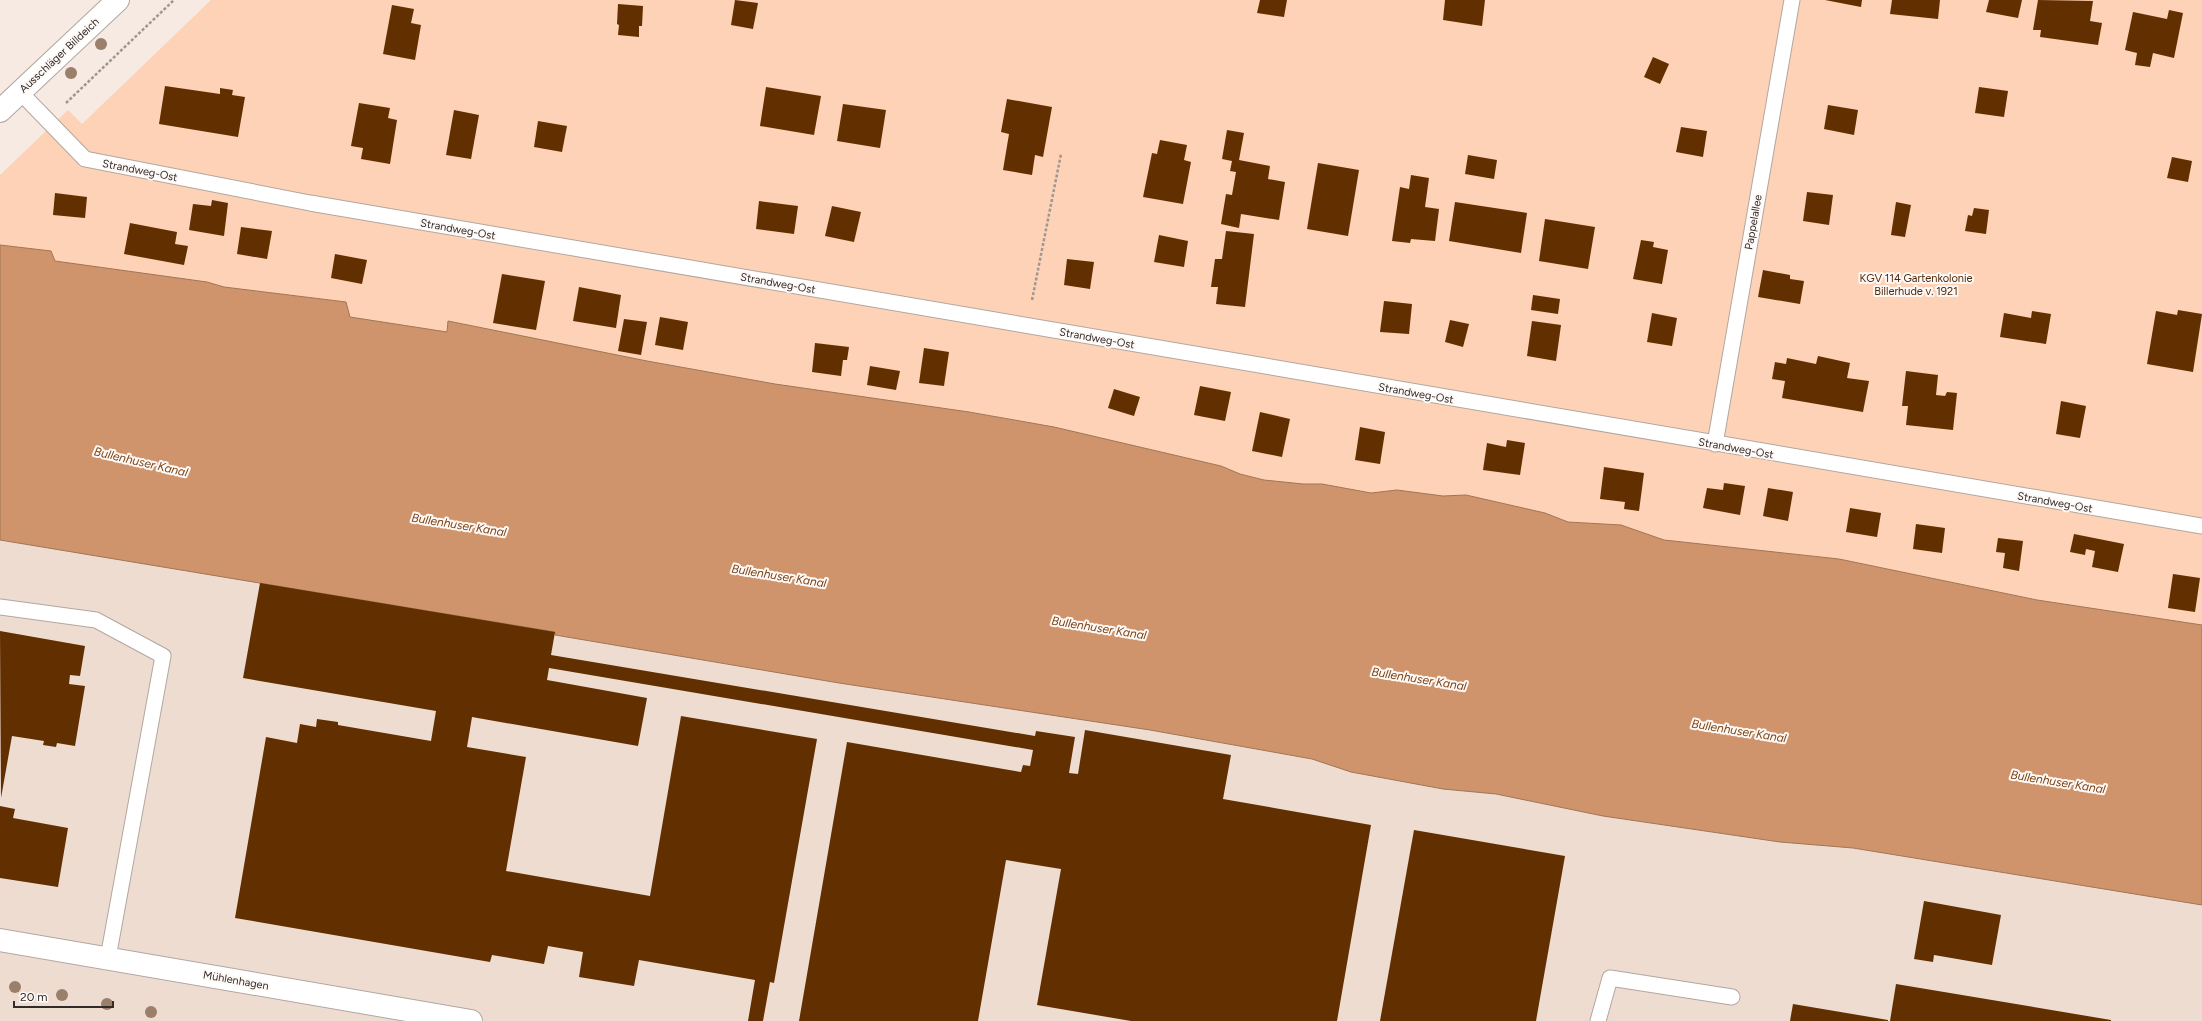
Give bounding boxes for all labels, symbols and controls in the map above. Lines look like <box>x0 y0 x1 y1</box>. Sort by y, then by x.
street label: Ausschläger Billdeich <box>17 15 102 96</box>
street label: Strandweg-Ost <box>101 157 179 184</box>
street label: Pappelallee <box>1742 193 1765 251</box>
street label: Strandweg-Ost <box>419 216 497 243</box>
street label: Strandweg-Ost <box>739 270 817 297</box>
park label: KGV 114 Gartenkolonie Billerhude v. 1921 <box>1859 272 1973 298</box>
street label: Strandweg-Ost <box>1058 325 1136 352</box>
street label: Strandweg-Ost <box>1377 380 1455 407</box>
street label: Strandweg-Ost <box>1697 435 1775 462</box>
water label: Bullenhuser Kanal <box>93 444 190 480</box>
street label: Strandweg-Ost <box>2016 489 2094 516</box>
water label: Bullenhuser Kanal <box>411 511 508 539</box>
water label: Bullenhuser Kanal <box>731 562 828 590</box>
water label: Bullenhuser Kanal <box>1051 614 1148 642</box>
water label: Bullenhuser Kanal <box>1371 665 1468 693</box>
water label: Bullenhuser Kanal <box>1691 717 1788 745</box>
water label: Bullenhuser Kanal <box>2010 768 2107 796</box>
street label: Mühlenhagen <box>202 968 270 993</box>
scale bar <box>14 983 113 1009</box>
text: 20 m <box>20 990 48 1004</box>

